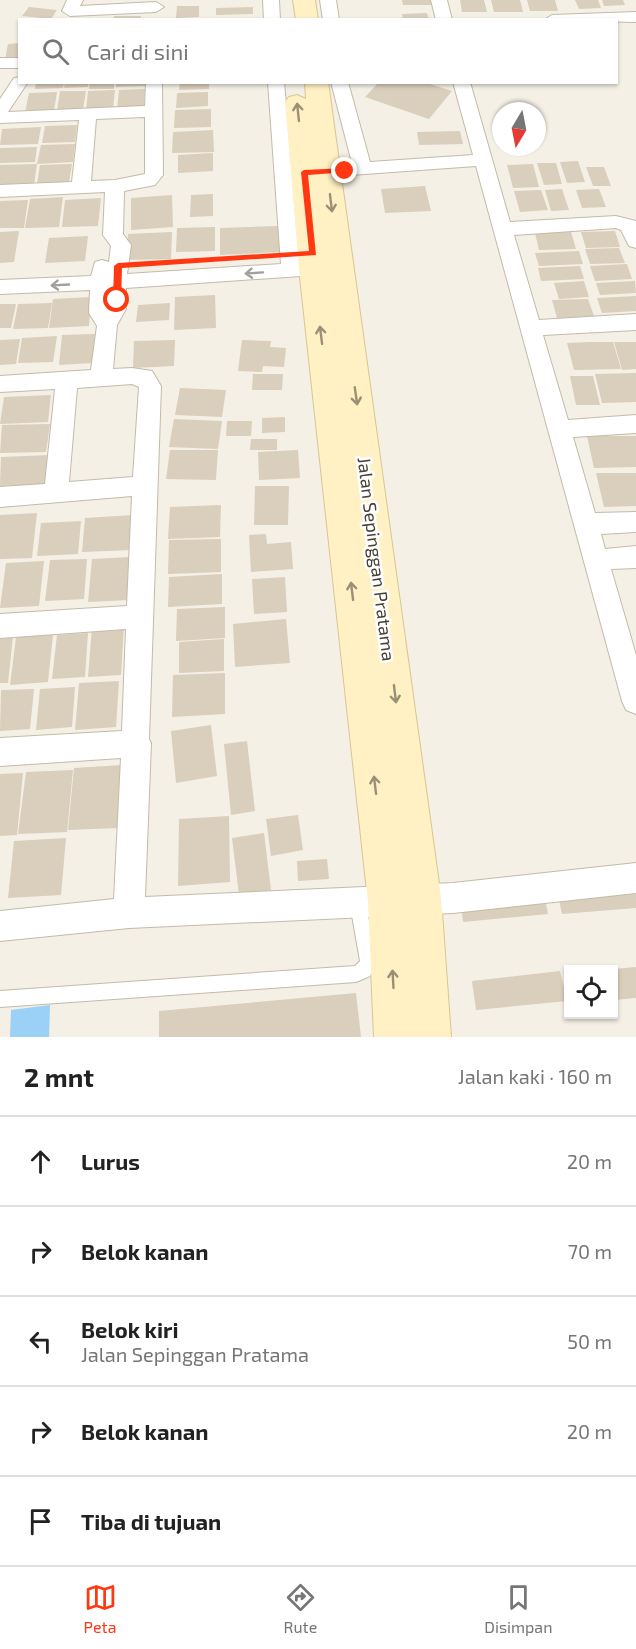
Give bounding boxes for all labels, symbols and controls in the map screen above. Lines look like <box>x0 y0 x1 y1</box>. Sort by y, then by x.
search box <box>18 18 618 84</box>
icon: search <box>39 35 72 68</box>
text: Cari di sini <box>87 38 189 64</box>
one-way arrow <box>292 102 303 122</box>
north arrow <box>492 102 546 156</box>
route end <box>331 157 357 183</box>
one-way arrow <box>326 193 337 212</box>
one-way arrow <box>245 267 265 278</box>
one-way arrow <box>50 279 70 290</box>
route start <box>103 286 129 312</box>
one-way arrow <box>315 325 326 345</box>
one-way arrow <box>351 386 362 406</box>
street label: Jalan Sepinggan Pratama <box>354 456 400 662</box>
one-way arrow <box>346 581 357 601</box>
one-way arrow <box>389 683 400 703</box>
one-way arrow <box>369 775 380 795</box>
map controls <box>564 965 618 1019</box>
button: locate <box>564 965 618 1019</box>
one-way arrow <box>387 969 398 989</box>
text: 2 mnt <box>24 1061 94 1092</box>
text: Jalan kaki · 160 m <box>458 1064 612 1088</box>
icon: ahead <box>24 1145 57 1178</box>
text: Lurus <box>81 1148 140 1174</box>
text: 20 m <box>567 1149 612 1173</box>
icon: right <box>24 1235 57 1268</box>
text: Belok kanan <box>81 1238 208 1264</box>
text: 70 m <box>568 1239 612 1263</box>
text: Belok kiri <box>81 1316 178 1342</box>
icon: left <box>24 1325 57 1358</box>
text: 50 m <box>567 1329 612 1353</box>
text: Jalan Sepinggan Pratama <box>81 1342 309 1366</box>
icon: right <box>24 1415 57 1448</box>
text: Belok kanan <box>81 1418 208 1444</box>
text: 20 m <box>567 1419 612 1443</box>
icon: arrive <box>24 1505 57 1538</box>
text: Tiba di tujuan <box>81 1508 221 1534</box>
tab: Peta <box>84 1581 117 1636</box>
tab: Rute <box>284 1581 317 1636</box>
tab: Disimpan <box>484 1581 552 1636</box>

